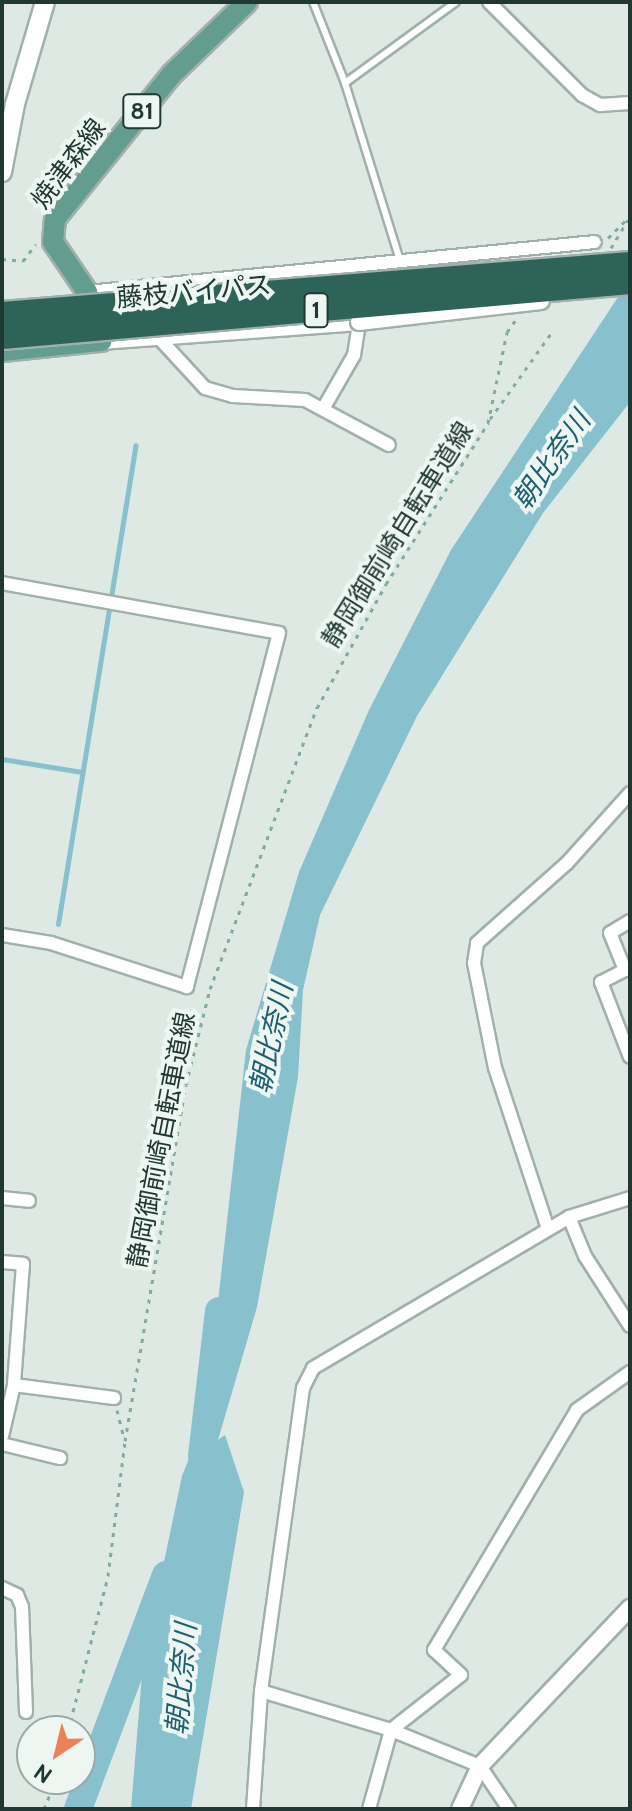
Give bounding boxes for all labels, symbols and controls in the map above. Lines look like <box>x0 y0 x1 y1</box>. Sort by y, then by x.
road number: 81 <box>122 91 162 131</box>
street label: 焼津森線 <box>25 113 113 215</box>
street label: 藤枝バイパス <box>115 270 273 314</box>
road number: 1 <box>302 290 330 330</box>
water label: 朝比奈川 <box>505 404 597 516</box>
street label: 静岡御前崎自転車道線 <box>316 416 480 654</box>
water label: 朝比奈川 <box>243 980 299 1096</box>
street label: 静岡御前崎自転車道線 <box>122 1009 202 1271</box>
water label: 朝比奈川 <box>159 1622 203 1736</box>
north arrow <box>16 1715 96 1795</box>
text: N <box>29 1758 57 1789</box>

